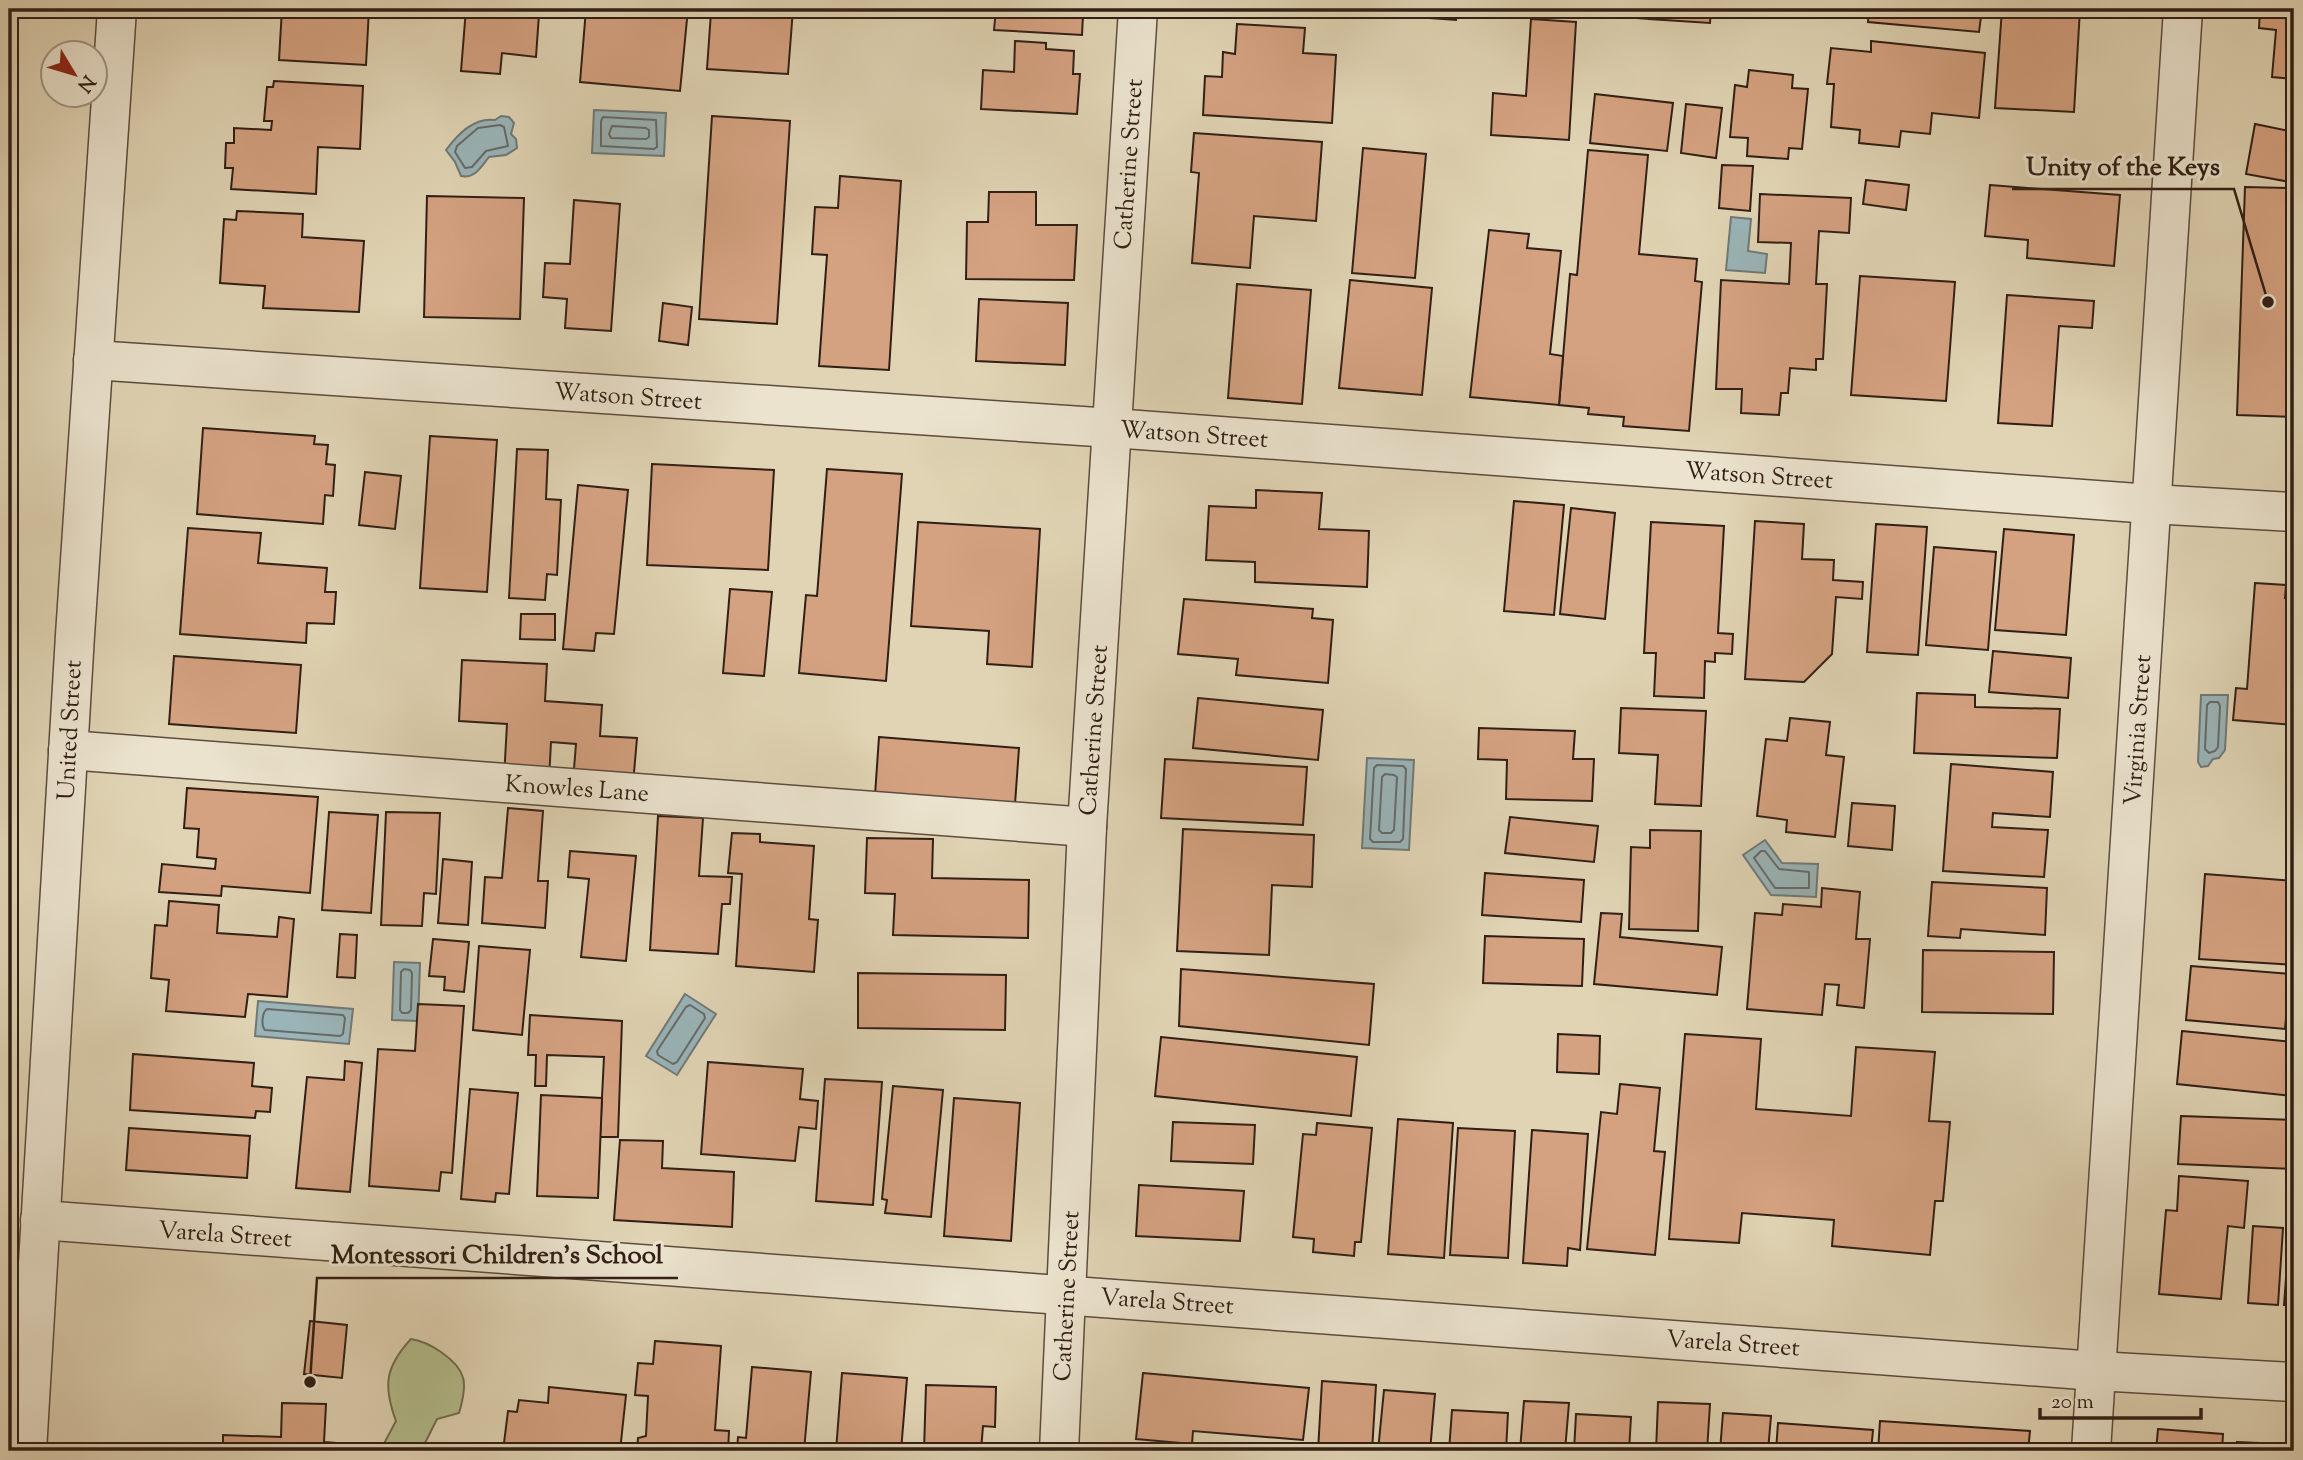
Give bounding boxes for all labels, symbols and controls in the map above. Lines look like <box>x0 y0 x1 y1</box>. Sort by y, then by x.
north arrow <box>38 38 108 108</box>
text: N <box>70 69 101 97</box>
street label: Catherine Street <box>1107 78 1153 251</box>
callout: Unity of the Keys <box>2012 142 2234 189</box>
text: Unity of the Keys <box>2026 150 2220 187</box>
street label: Watson Street <box>553 376 703 420</box>
street label: Watson Street <box>1119 414 1269 458</box>
street label: Watson Street <box>1684 455 1834 499</box>
street label: Catherine Street <box>1072 644 1118 817</box>
street label: Virginia Street <box>2117 653 2161 807</box>
street label: United Street <box>50 659 92 801</box>
street label: Knowles Lane <box>504 768 650 812</box>
street label: Catherine Street <box>1047 1210 1089 1382</box>
street label: Varela Street <box>157 1214 293 1258</box>
callout: Montessori Children's School <box>317 1231 678 1278</box>
text: Montessori Children's School <box>331 1238 664 1275</box>
street label: Varela Street <box>1099 1281 1235 1325</box>
street label: Varela Street <box>1665 1323 1801 1367</box>
scale bar <box>2040 1376 2202 1420</box>
text: 20 m <box>2051 1388 2094 1418</box>

